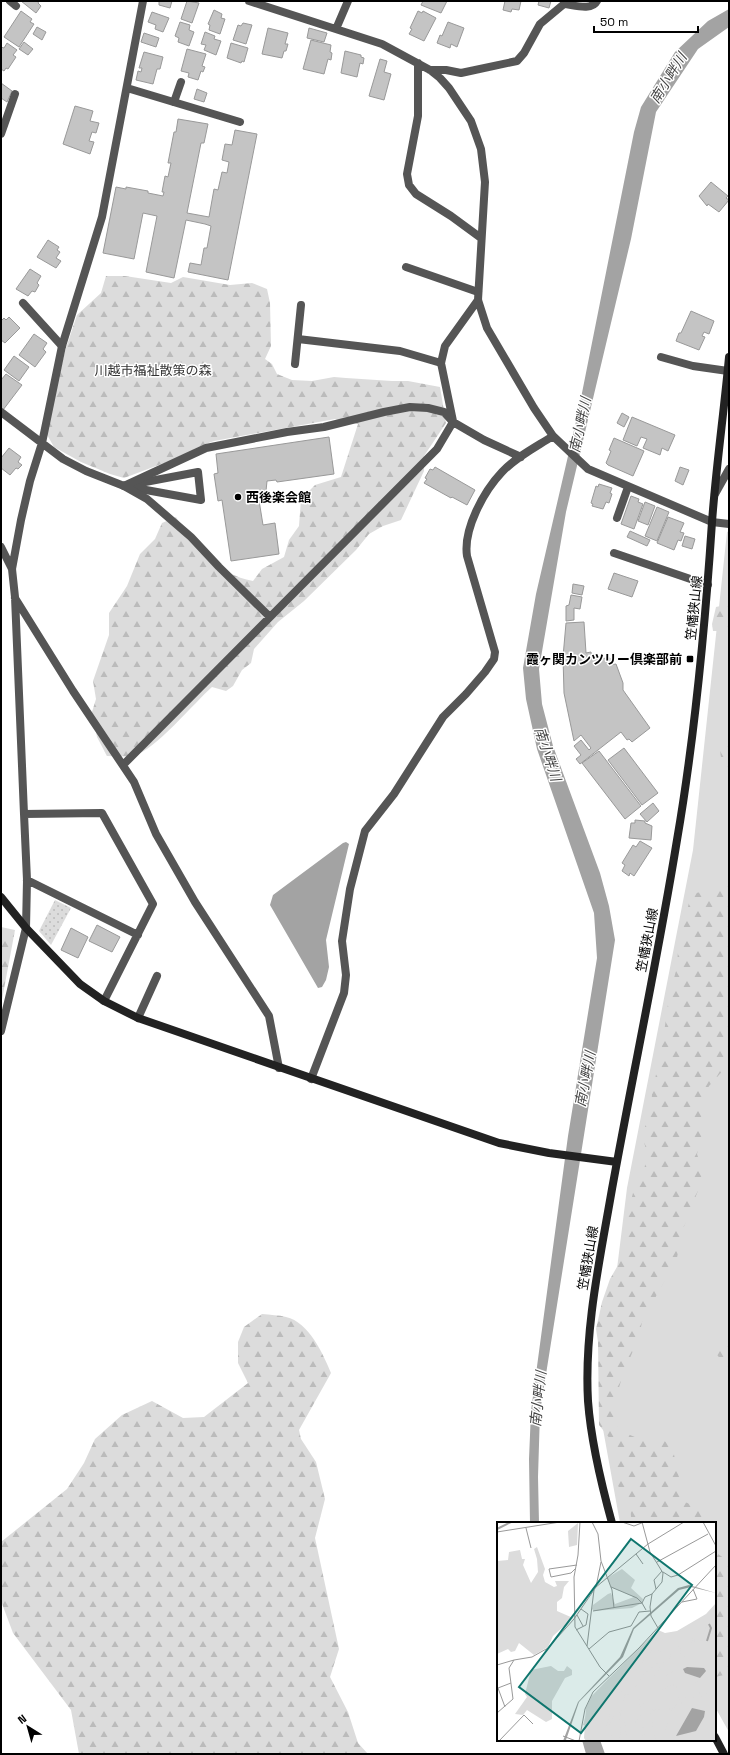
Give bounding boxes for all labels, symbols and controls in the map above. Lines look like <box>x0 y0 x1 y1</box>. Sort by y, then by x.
scale bar <box>594 8 698 34</box>
text: 50 m <box>600 14 628 30</box>
water label: 南小畔川 <box>646 48 692 107</box>
park label: 川越市福祉散策の森 <box>94 362 212 379</box>
water label: 南小畔川 <box>565 394 595 454</box>
place label: 西後楽会館 <box>246 489 311 506</box>
marker: 西後楽会館 <box>233 492 243 502</box>
street label: 笠幡狭山線 <box>682 575 706 641</box>
place label: 霞ヶ関カンツリー倶楽部前 <box>526 651 682 668</box>
marker: 霞ヶ関カンツリー倶楽部前 <box>685 654 695 664</box>
water label: 南小畔川 <box>531 725 566 785</box>
street label: 笠幡狭山線 <box>632 906 662 974</box>
water label: 南小畔川 <box>571 1048 600 1108</box>
street label: 笠幡狭山線 <box>574 1225 602 1291</box>
water label: 南小畔川 <box>526 1368 550 1428</box>
inset map <box>497 1522 716 1741</box>
north arrow <box>8 1707 48 1747</box>
text: N <box>15 1711 29 1727</box>

